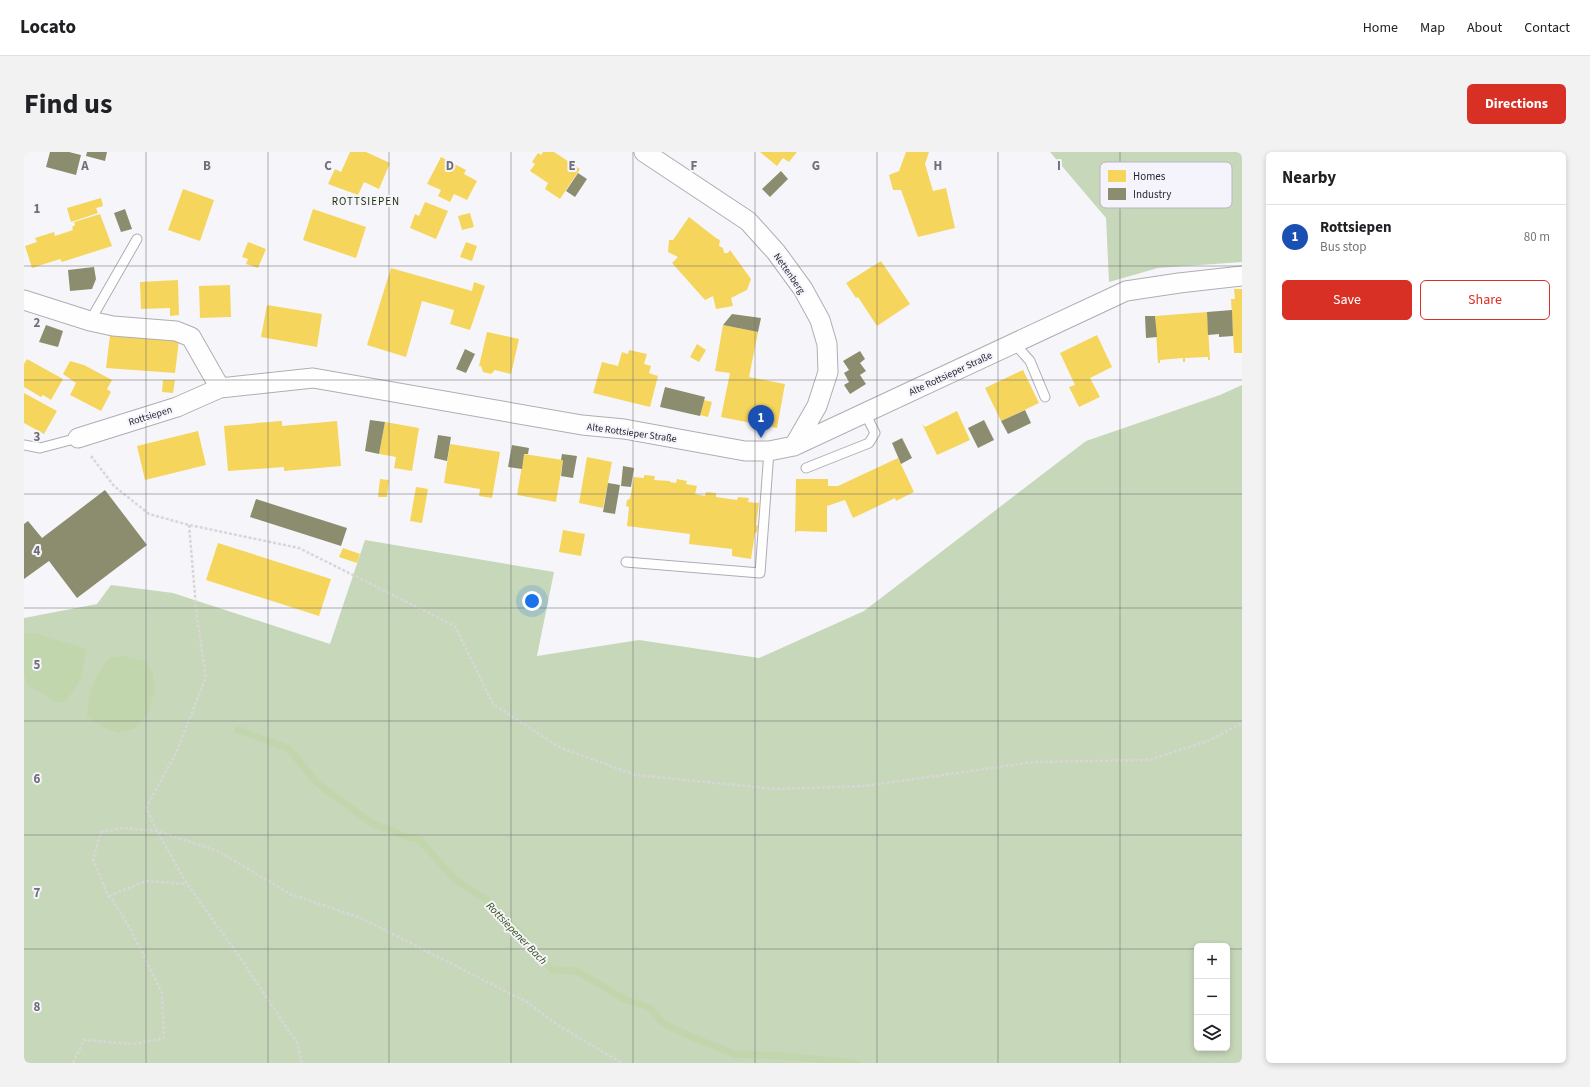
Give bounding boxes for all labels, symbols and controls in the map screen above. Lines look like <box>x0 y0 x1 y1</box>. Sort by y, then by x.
text: Locato <box>20 14 76 41</box>
text: Home <box>1363 18 1398 38</box>
text: Map <box>1420 18 1445 38</box>
text: About <box>1467 18 1502 38</box>
text: Contact <box>1524 18 1570 38</box>
text: Find us <box>24 84 112 124</box>
button: Directions <box>1467 84 1566 124</box>
text: A <box>80 157 89 175</box>
text: B <box>203 157 211 175</box>
text: C <box>324 157 332 175</box>
text: D <box>446 157 454 175</box>
text: E <box>568 157 576 175</box>
text: F <box>691 157 698 175</box>
text: G <box>812 157 820 175</box>
text: H <box>934 157 942 175</box>
text: I <box>1057 157 1061 175</box>
legend <box>1100 162 1232 208</box>
text: Nearby <box>1282 166 1336 190</box>
text: Homes <box>1133 169 1166 184</box>
text: Industry <box>1133 187 1171 202</box>
district label: ROTTSIEPEN <box>332 194 400 209</box>
text: 1 <box>34 200 41 218</box>
text: Rottsiepen <box>1320 217 1392 238</box>
text: 1 <box>1292 228 1298 246</box>
text: 80 m <box>1524 228 1550 246</box>
text: Bus stop <box>1320 238 1366 256</box>
street label: Nettenberg <box>770 250 808 297</box>
button: Save <box>1282 280 1412 320</box>
button: Share <box>1420 280 1550 320</box>
text: 2 <box>34 314 41 332</box>
street label: Alte Rottsieper Straße <box>906 348 994 399</box>
street label: Rottsiepen <box>127 403 174 429</box>
pin: 1 <box>748 405 774 438</box>
street label: Alte Rottsieper Straße <box>586 420 678 446</box>
text: 3 <box>34 428 41 446</box>
text: 4 <box>34 542 41 560</box>
your location <box>522 591 542 611</box>
text: 5 <box>34 656 41 674</box>
text: 6 <box>34 770 41 788</box>
text: 7 <box>34 884 41 902</box>
water label: Rottsiepener Bach <box>483 899 551 968</box>
map controls <box>1194 943 1230 1051</box>
button: + <box>1194 943 1230 979</box>
button: − <box>1194 979 1230 1015</box>
text: 8 <box>34 998 41 1016</box>
button: layers <box>1194 1015 1230 1051</box>

